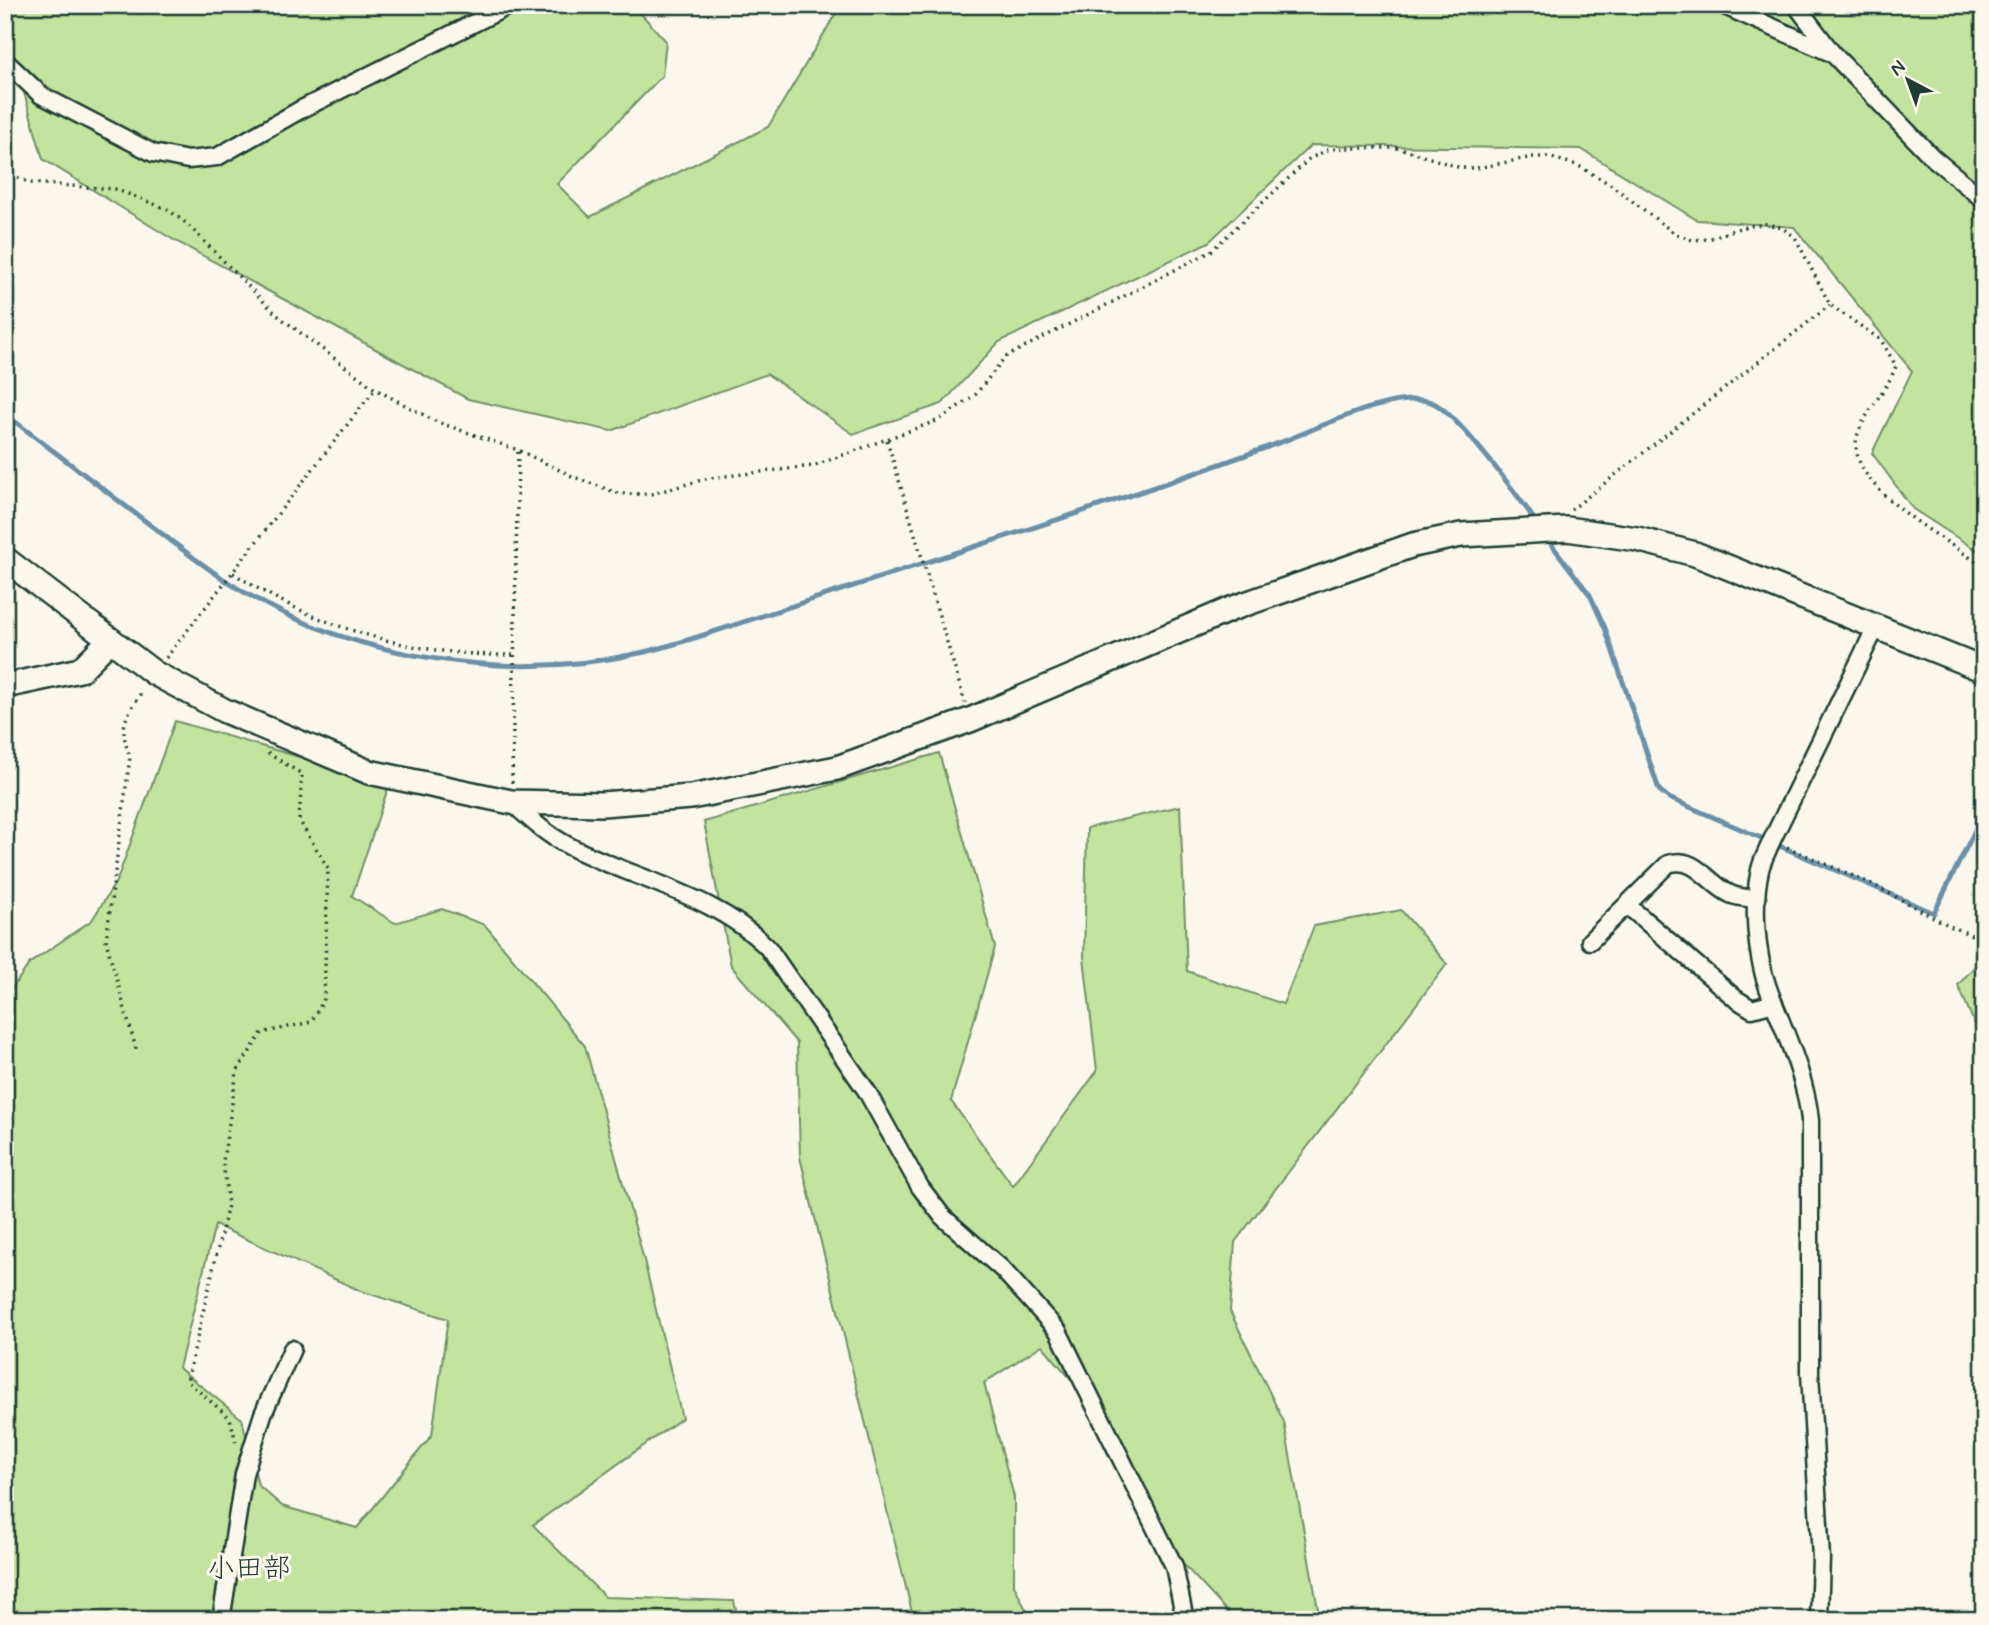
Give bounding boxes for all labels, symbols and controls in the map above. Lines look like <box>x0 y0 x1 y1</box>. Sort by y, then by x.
north arrow <box>1874 46 1944 116</box>
text: N <box>1885 55 1911 82</box>
district label: 小田部 <box>207 1551 291 1588</box>

